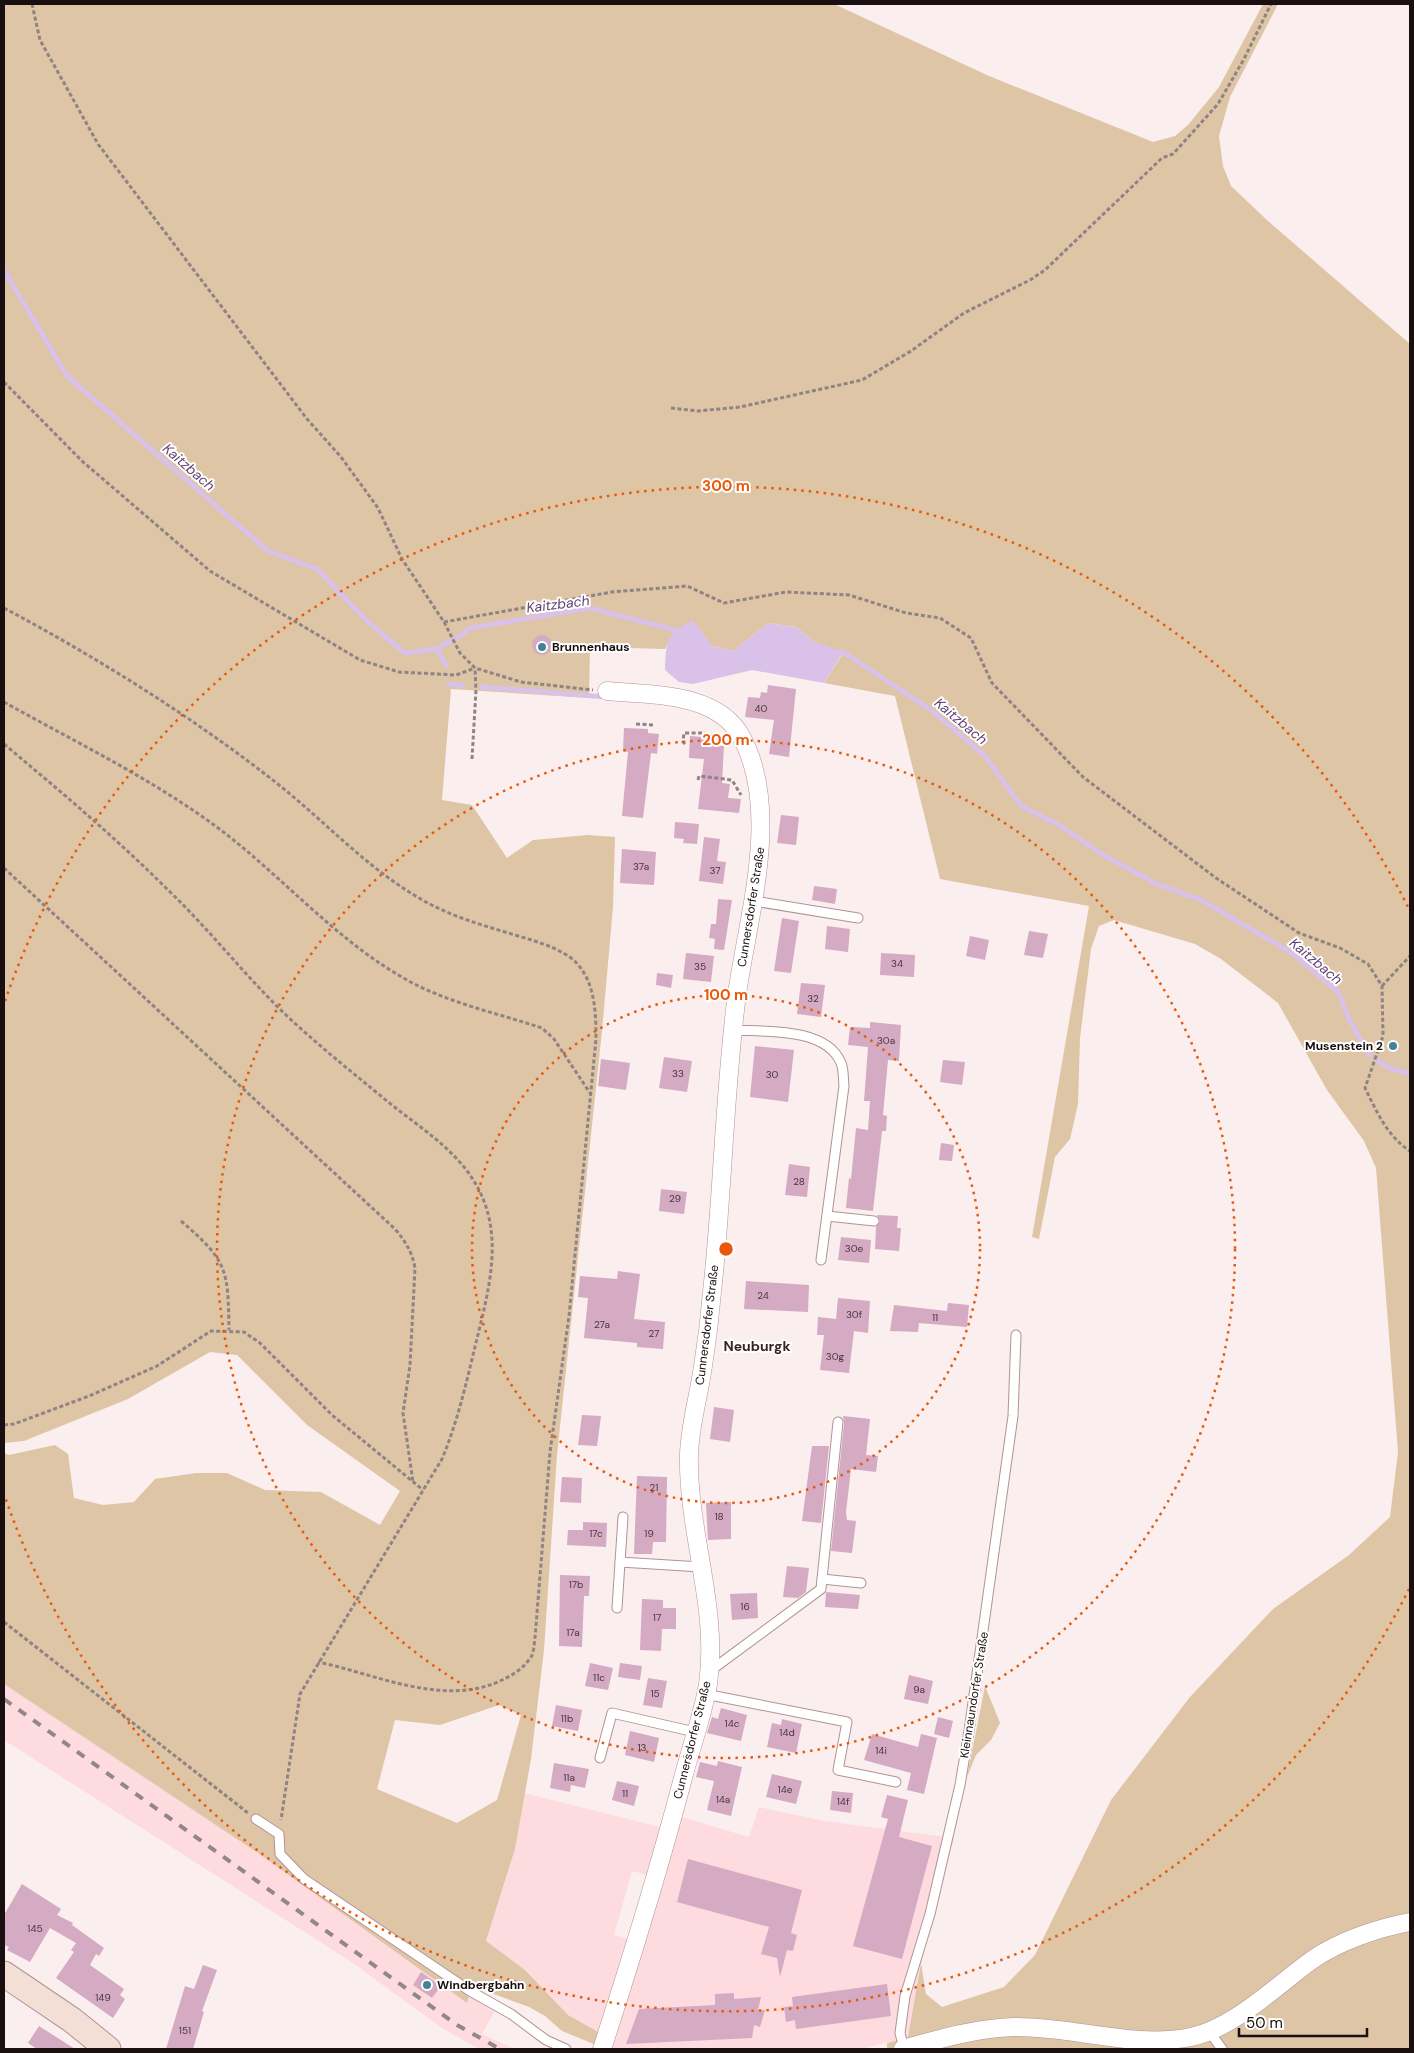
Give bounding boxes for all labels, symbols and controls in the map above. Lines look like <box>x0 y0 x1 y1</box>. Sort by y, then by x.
water label: Kaitzbach <box>159 439 219 495</box>
text: 300 m <box>702 476 750 496</box>
water label: Kaitzbach <box>525 591 591 617</box>
place label: Brunnenhaus <box>552 639 630 655</box>
marker: Brunnenhaus <box>536 641 548 653</box>
water label: Kaitzbach <box>931 694 991 748</box>
house number: 40 <box>755 702 768 715</box>
text: 200 m <box>702 730 750 750</box>
street label: Cunnersdorfer Straße <box>734 846 768 968</box>
house number: 37a <box>633 860 649 873</box>
house number: 37 <box>709 864 721 877</box>
water label: Kaitzbach <box>1286 934 1346 988</box>
house number: 34 <box>891 957 903 970</box>
house number: 35 <box>694 960 706 973</box>
text: 100 m <box>704 985 748 1005</box>
house number: 32 <box>807 992 819 1005</box>
house number: 30a <box>877 1034 895 1047</box>
place label: Musenstein 2 <box>1305 1038 1383 1054</box>
marker: Musenstein 2 <box>1387 1040 1399 1052</box>
house number: 33 <box>672 1067 684 1080</box>
house number: 30 <box>766 1068 779 1081</box>
house number: 28 <box>793 1175 805 1188</box>
house number: 29 <box>669 1192 681 1205</box>
centre of rings <box>717 1240 735 1258</box>
house number: 30e <box>845 1242 864 1255</box>
street label: Cunnersdorfer Straße <box>692 1264 722 1386</box>
house number: 24 <box>757 1289 769 1302</box>
house number: 30f <box>846 1308 863 1321</box>
house number: 11 <box>932 1311 938 1324</box>
house number: 27a <box>594 1318 610 1331</box>
house number: 27 <box>649 1327 659 1340</box>
district label: Neuburgk <box>723 1337 791 1355</box>
house number: 30g <box>826 1350 845 1363</box>
house number: 21 <box>650 1481 658 1494</box>
house number: 18 <box>714 1510 724 1523</box>
house number: 17c <box>589 1527 603 1540</box>
house number: 19 <box>644 1527 654 1540</box>
house number: 17b <box>569 1578 583 1591</box>
house number: 16 <box>740 1600 750 1613</box>
house number: 17 <box>653 1611 661 1624</box>
house number: 17a <box>566 1626 580 1639</box>
street label: Kleinnaundorfer Straße <box>956 1630 992 1759</box>
house number: 11c <box>593 1671 605 1684</box>
street label: Cunnersdorfer Straße <box>670 1679 714 1801</box>
house number: 9a <box>913 1683 925 1696</box>
house number: 15 <box>650 1687 660 1700</box>
house number: 11b <box>561 1712 573 1725</box>
house number: 14c <box>725 1717 740 1730</box>
house number: 14d <box>779 1726 795 1739</box>
house number: 13 <box>637 1741 647 1754</box>
house number: 14i <box>875 1744 887 1757</box>
house number: 11a <box>563 1771 575 1784</box>
house number: 14e <box>778 1783 793 1796</box>
house number: 11 <box>622 1787 628 1800</box>
house number: 14a <box>716 1793 730 1806</box>
house number: 14f <box>837 1795 850 1808</box>
house number: 145 <box>27 1922 43 1935</box>
place label: Windbergbahn <box>437 1977 524 1993</box>
marker: Windbergbahn <box>421 1979 433 1991</box>
house number: 149 <box>95 1991 111 2004</box>
scale bar <box>1239 2006 1366 2038</box>
text: 50 m <box>1246 2013 1283 2033</box>
house number: 151 <box>179 2024 191 2037</box>

